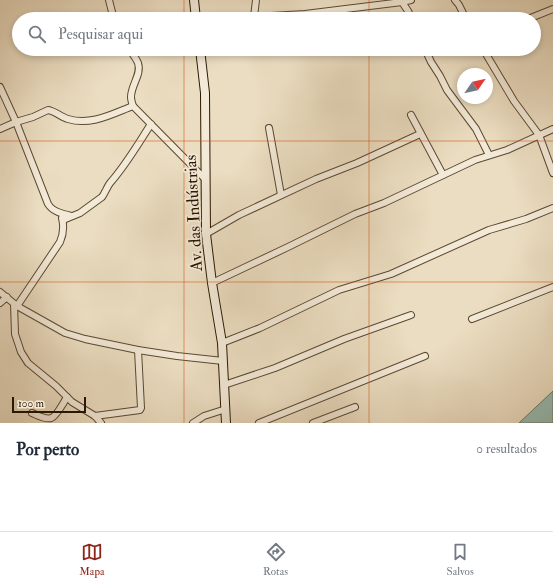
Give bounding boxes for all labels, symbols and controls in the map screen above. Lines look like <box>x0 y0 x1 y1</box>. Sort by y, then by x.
search box <box>12 12 541 56</box>
icon: search <box>26 23 48 45</box>
text: Pesquisar aqui <box>58 25 143 44</box>
north arrow <box>457 68 493 104</box>
street label: Av. das Indústrias <box>180 154 207 273</box>
scale bar <box>12 395 86 414</box>
text: 100 m <box>18 397 44 410</box>
text: Por perto <box>16 439 79 460</box>
text: 0 resultados <box>476 441 537 457</box>
tab: Mapa <box>79 541 104 578</box>
tab: Rotas <box>263 541 288 578</box>
tab: Salvos <box>447 541 474 578</box>

